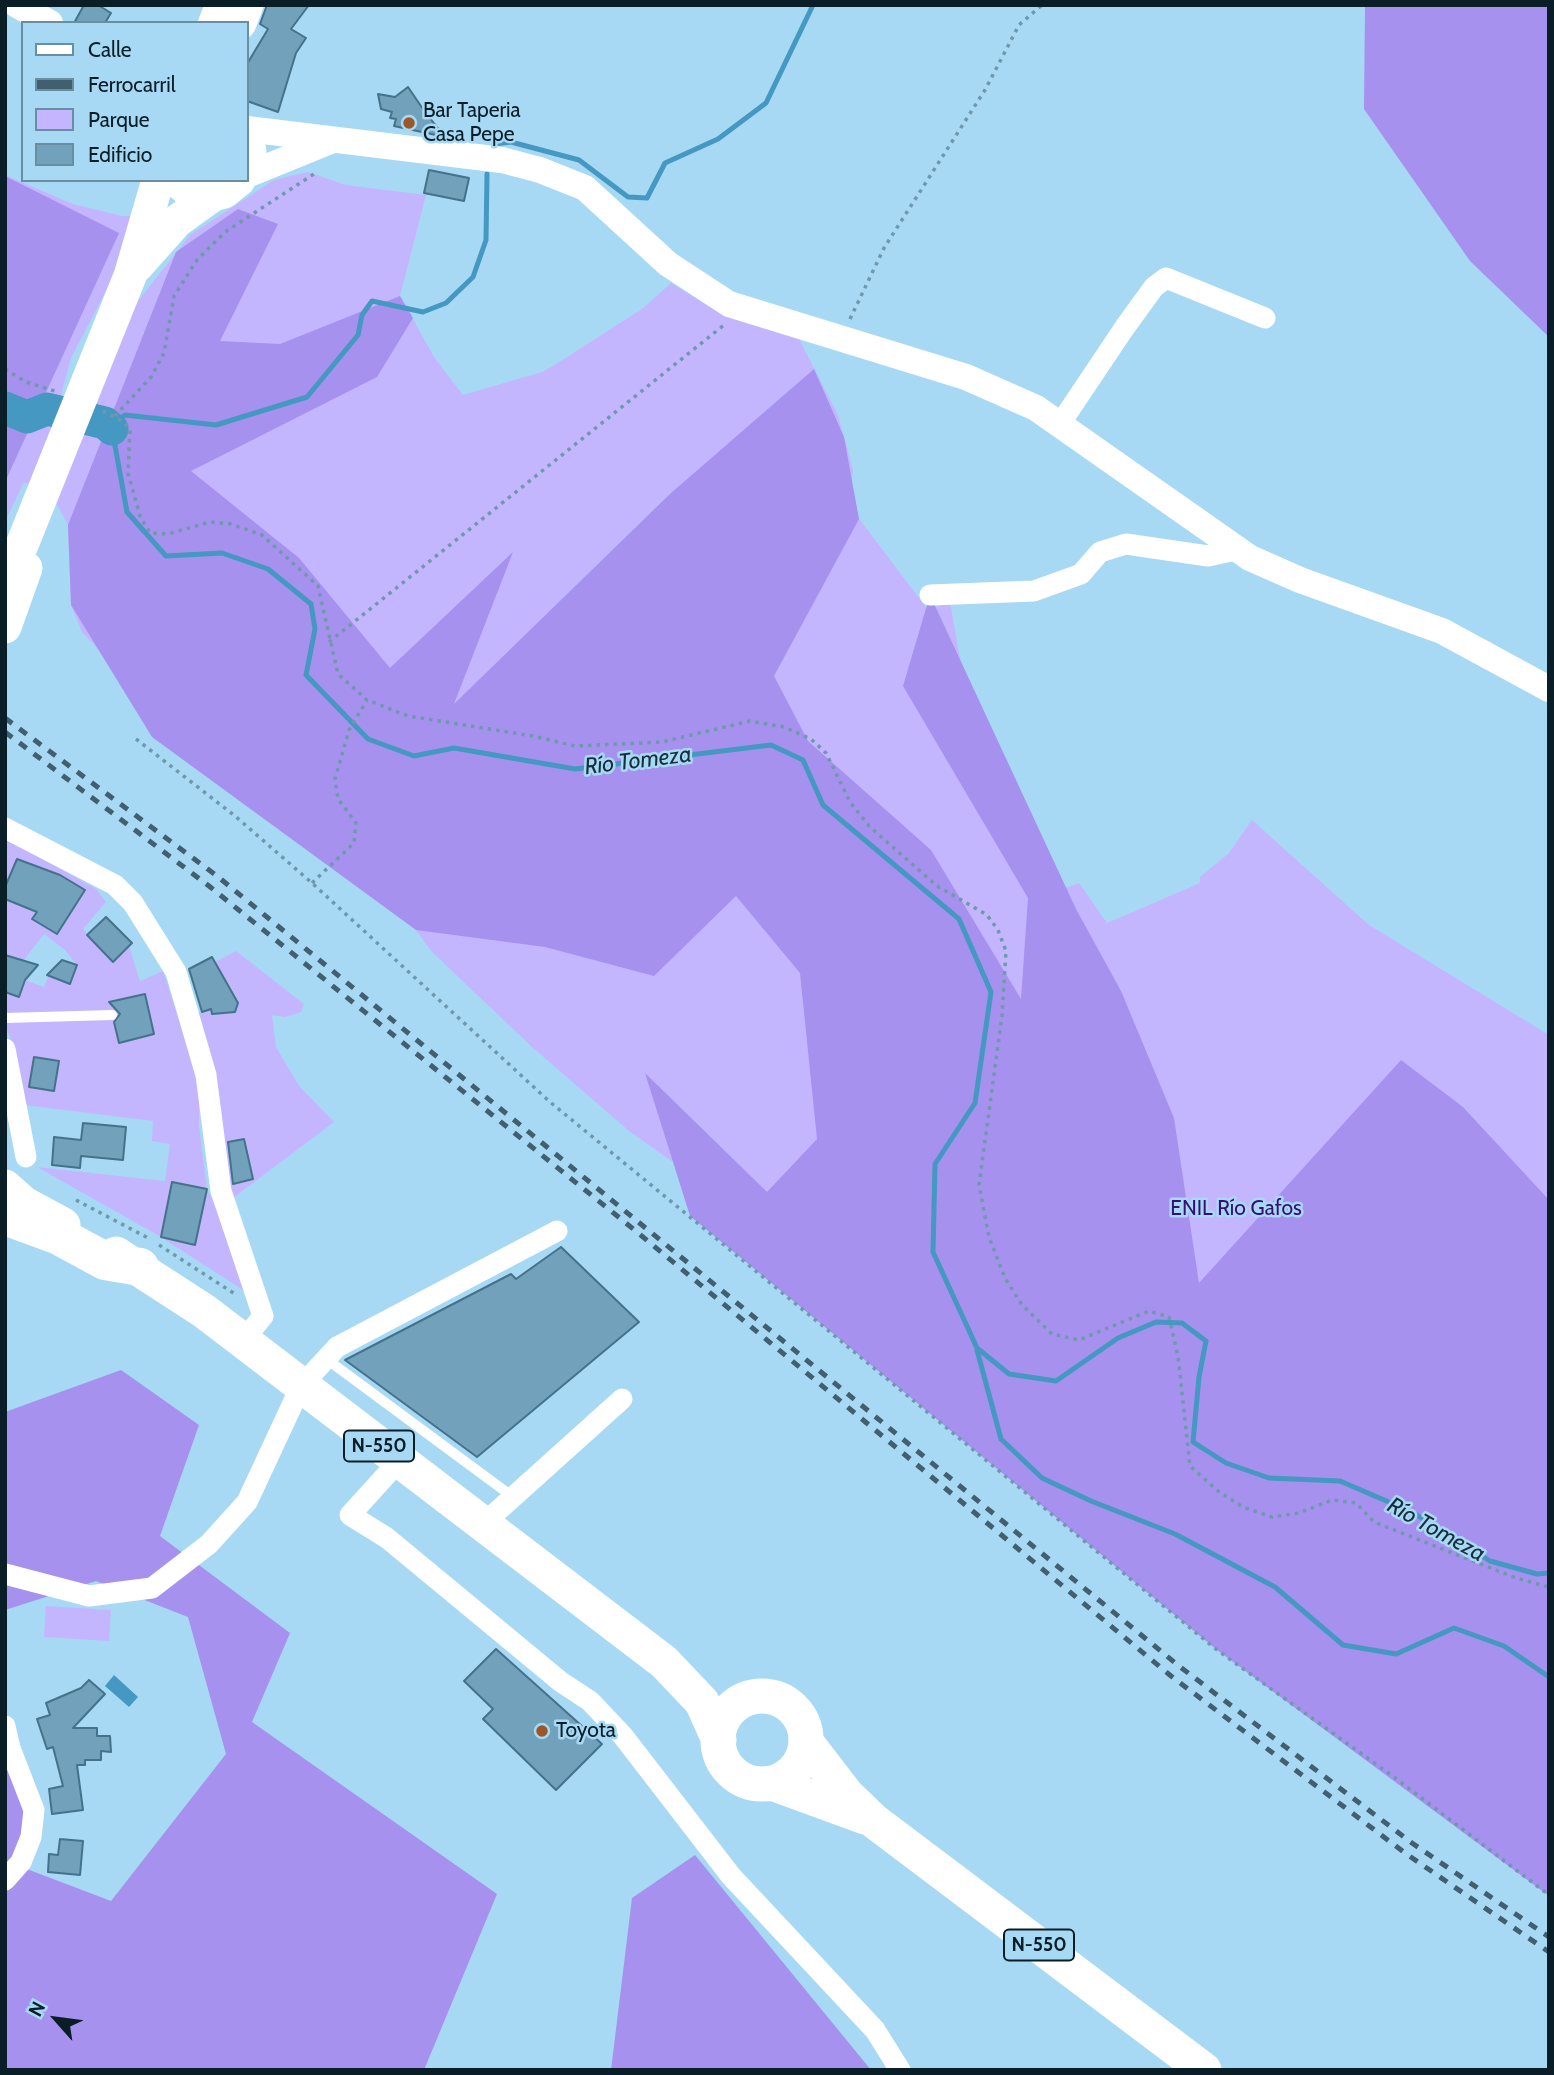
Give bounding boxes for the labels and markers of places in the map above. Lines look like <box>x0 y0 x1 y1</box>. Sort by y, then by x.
place label: Bar Taperia Casa Pepe <box>423 98 521 148</box>
marker: Bar Taperia Casa Pepe <box>401 115 417 131</box>
place label: Toyota <box>556 1718 616 1744</box>
marker: Toyota <box>534 1723 550 1739</box>

